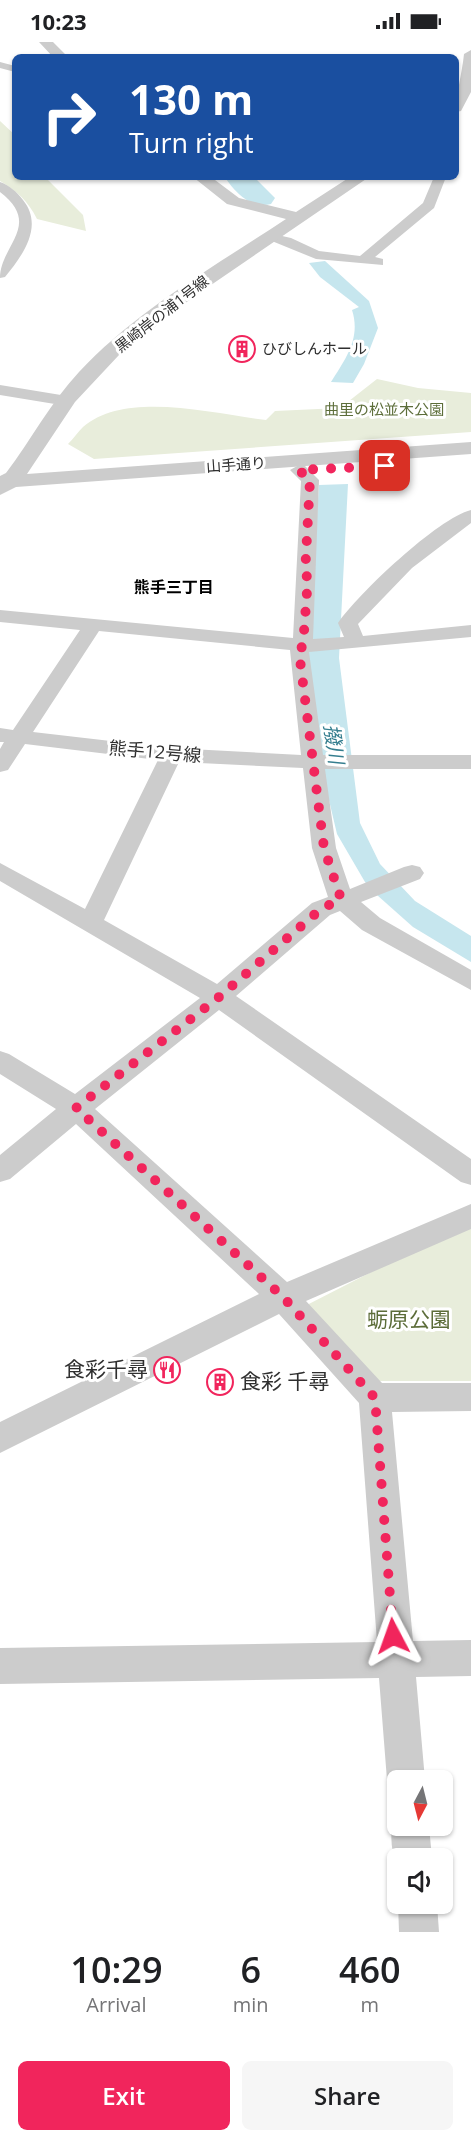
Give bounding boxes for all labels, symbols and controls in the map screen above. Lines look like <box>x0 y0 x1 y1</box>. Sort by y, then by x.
text: 10:23 <box>30 6 87 36</box>
text: 130 m <box>129 70 253 127</box>
icon: right <box>30 78 108 156</box>
text: Turn right <box>129 124 254 161</box>
street label: 黒崎岸の浦1号線 <box>110 270 212 356</box>
building icon: ひびしんホール <box>227 334 257 364</box>
place label: ひびしんホール <box>262 338 367 358</box>
park label: 曲里の松並木公園 <box>324 399 444 419</box>
pin <box>359 440 410 491</box>
icon: arrive <box>368 449 401 482</box>
street label: 山手通り <box>205 452 267 476</box>
district label: 熊手三丁目 <box>134 576 214 598</box>
water label: 撥川 <box>318 722 351 768</box>
street label: 熊手12号線 <box>108 735 202 767</box>
park label: 蛎原公園 <box>367 1305 451 1333</box>
place label: 食彩千尋 <box>64 1355 148 1383</box>
restaurant icon: 食彩千尋 <box>152 1355 182 1385</box>
building icon: 食彩 千尋 <box>205 1367 235 1397</box>
place label: 食彩 千尋 <box>240 1367 329 1395</box>
position arrow <box>361 1604 425 1668</box>
north arrow <box>387 1770 453 1836</box>
map controls <box>387 1770 453 1914</box>
button: sound <box>387 1848 453 1914</box>
text: 10:29 <box>70 1945 163 1994</box>
text: 6 <box>240 1945 261 1994</box>
text: 460 <box>339 1945 401 1994</box>
text: Arrival <box>86 1991 147 2018</box>
text: min <box>233 1991 269 2018</box>
text: m <box>361 1991 379 2018</box>
button: Exit <box>18 2061 230 2130</box>
button: Share <box>242 2061 453 2130</box>

